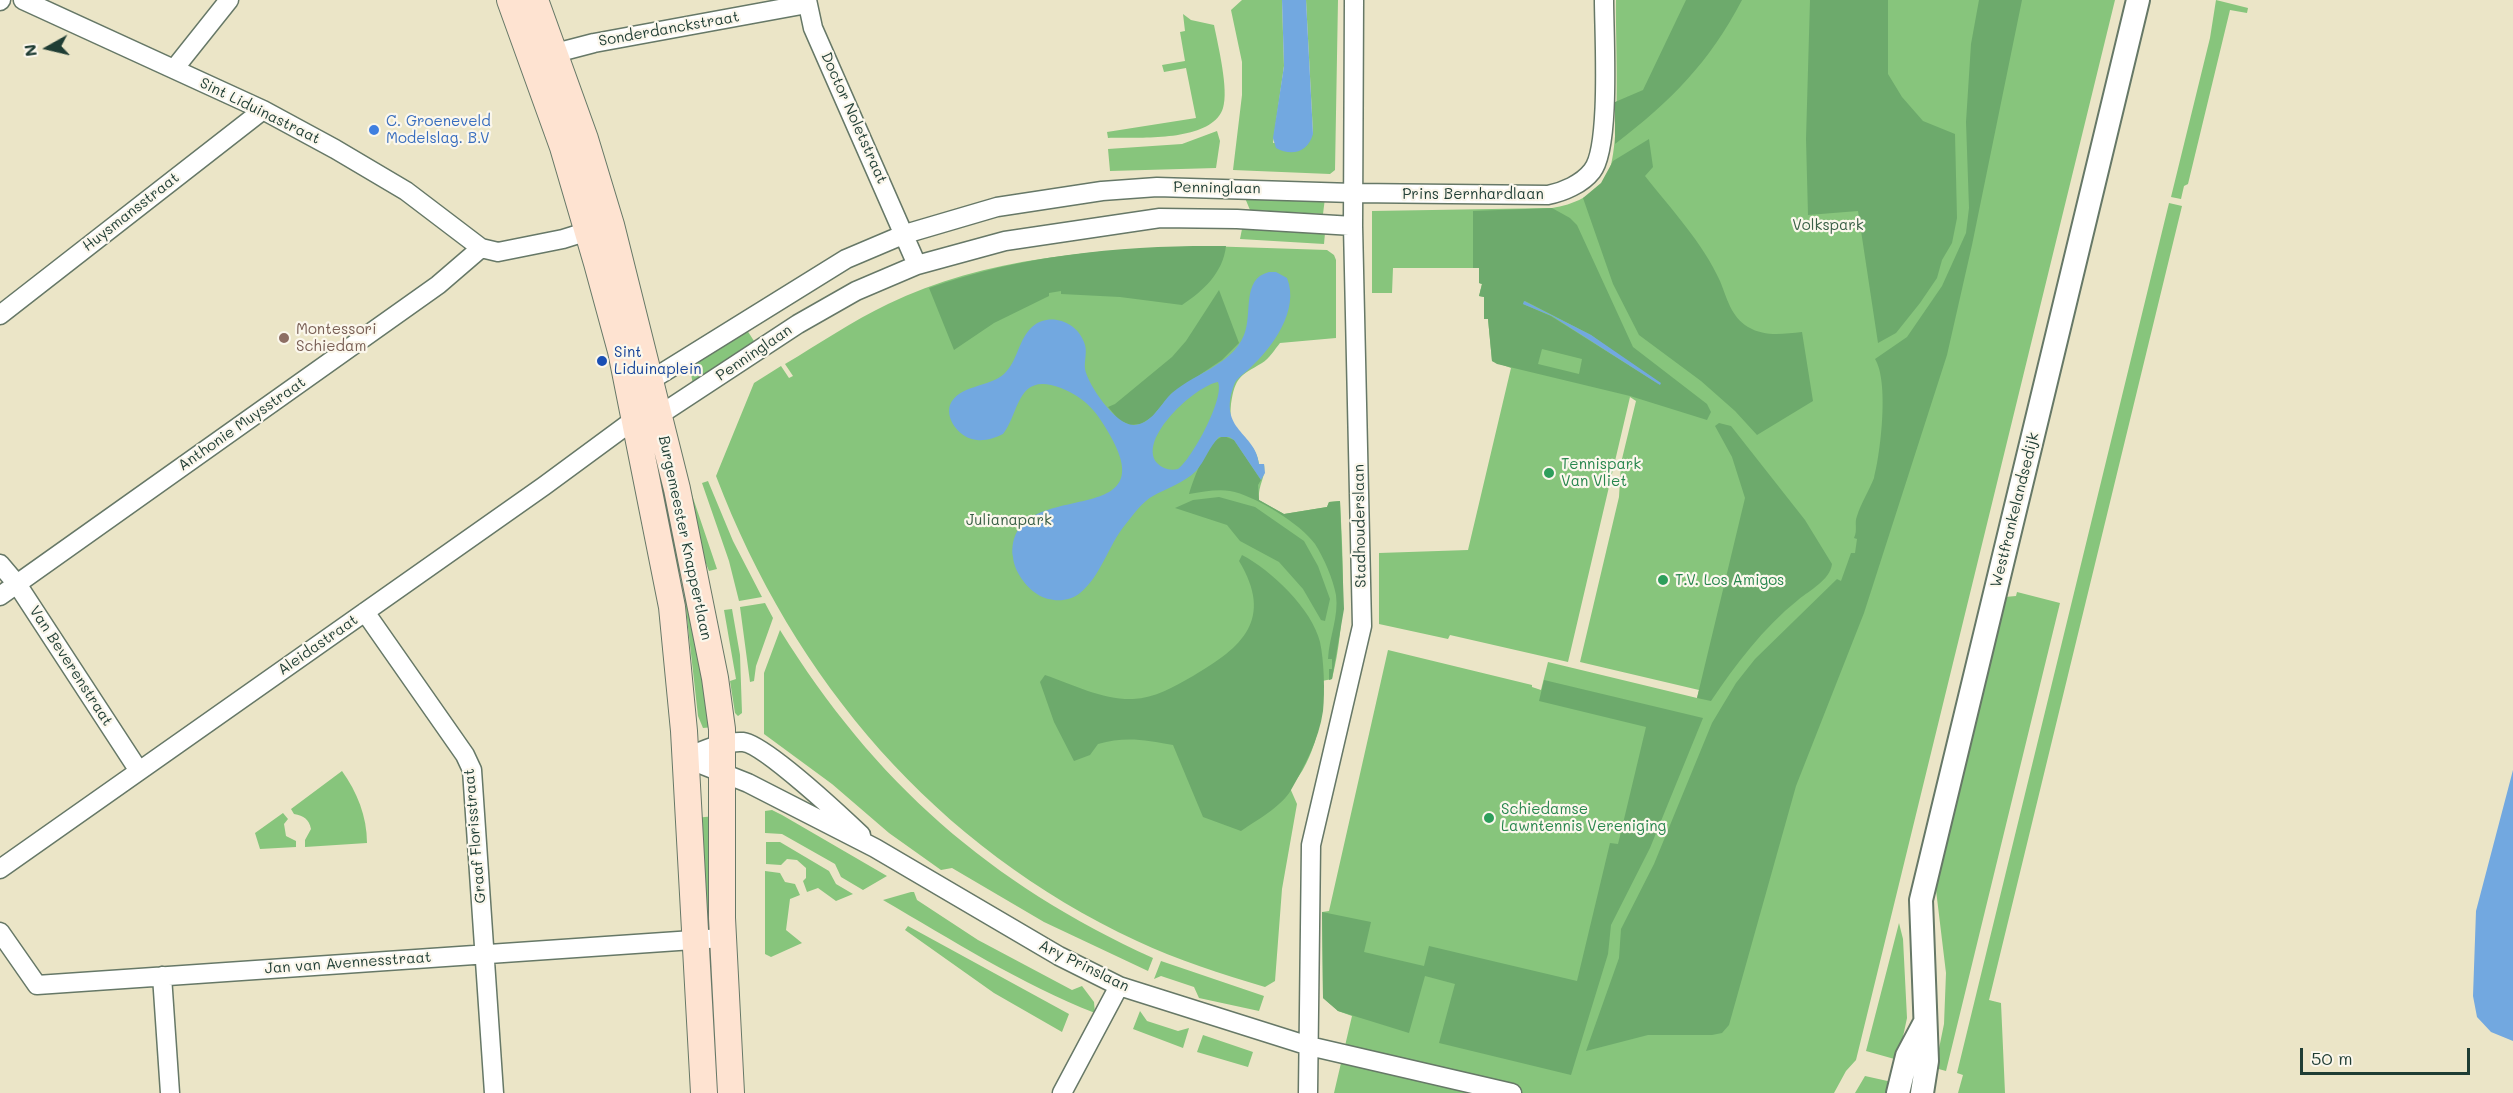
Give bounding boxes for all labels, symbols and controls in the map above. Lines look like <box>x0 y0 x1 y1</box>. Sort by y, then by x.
street label: Sonderdanckstraat <box>597 8 741 50</box>
north arrow <box>18 18 78 78</box>
text: N <box>18 43 41 58</box>
street label: Doctor Noletstraat <box>817 49 891 187</box>
street label: Sint Liduinastraat <box>197 74 323 148</box>
place label: C. Groeneveld Modelslag. B.V <box>386 112 491 147</box>
marker: C. Groeneveld Modelslag. B.V <box>367 123 381 137</box>
street label: Huysmansstraat <box>79 169 183 255</box>
street label: Penninglaan <box>1173 178 1261 198</box>
street label: Prins Bernhardlaan <box>1402 185 1544 203</box>
park label: Volkspark <box>1792 216 1864 234</box>
place label: Montessori Schiedam <box>296 320 377 355</box>
street label: Penninglaan <box>713 321 795 385</box>
marker: Montessori Schiedam <box>277 331 291 345</box>
place label: Sint Liduinaplein <box>614 343 702 378</box>
marker: Sint Liduinaplein <box>595 354 609 368</box>
street label: Anthonie Muysstraat <box>175 373 309 475</box>
street label: Westfrankelandsedijk <box>1987 431 2043 589</box>
street label: Burgemeester Knappertlaan <box>655 434 715 642</box>
place label: Tennispark Van Vliet <box>1561 455 1641 490</box>
street label: Stadhouderslaan <box>1350 464 1370 588</box>
marker: Tennispark Van Vliet <box>1542 466 1556 480</box>
park label: Julianapark <box>966 511 1052 529</box>
place label: T.V. Los Amigos <box>1675 571 1784 589</box>
marker: T.V. Los Amigos <box>1656 573 1670 587</box>
street label: Van Beverenstraat <box>25 602 117 730</box>
street label: Aleidastraat <box>275 611 361 679</box>
street label: Graaf Florisstraat <box>460 768 490 904</box>
place label: Schiedamse Lawntennis Vereniging <box>1501 800 1666 835</box>
marker: Schiedamse Lawntennis Vereniging <box>1482 811 1496 825</box>
street label: Ary Prinslaan <box>1036 936 1132 996</box>
street label: Jan van Avennesstraat <box>264 948 432 978</box>
scale bar <box>2303 1036 2472 1074</box>
text: 50 m <box>2311 1046 2353 1070</box>

